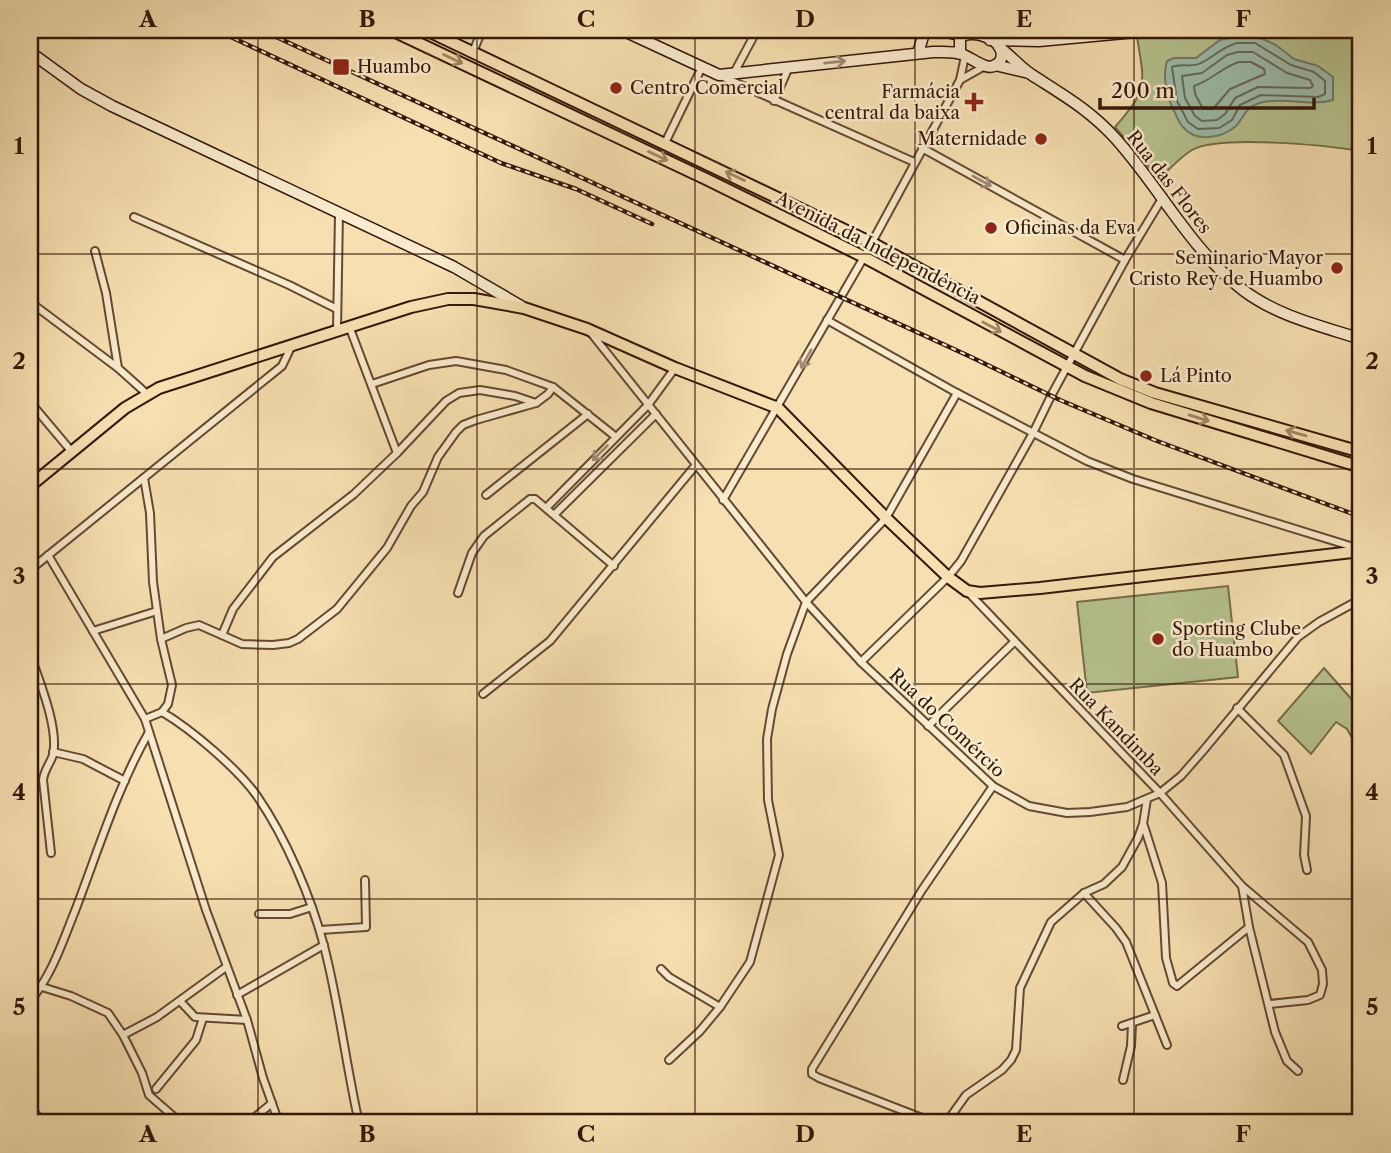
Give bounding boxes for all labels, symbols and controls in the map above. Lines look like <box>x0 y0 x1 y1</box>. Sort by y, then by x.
text: A <box>138 5 158 33</box>
text: B <box>358 5 376 33</box>
text: C <box>577 5 595 33</box>
text: D <box>795 5 815 33</box>
text: E <box>1016 5 1032 33</box>
text: F <box>1235 5 1251 33</box>
one-way arrow <box>442 53 463 66</box>
one-way arrow <box>823 55 846 68</box>
place label: Huambo <box>357 56 431 78</box>
marker: Huambo <box>331 57 351 77</box>
scale bar <box>1100 66 1314 110</box>
place label: Centro Comercial <box>630 77 784 99</box>
text: 200 m <box>1111 78 1175 103</box>
marker: Centro Comercial <box>608 80 624 96</box>
place label: Farmácia central da baixa <box>825 81 960 124</box>
marker: Farmácia central da baixa <box>966 94 982 110</box>
street label: Rua das Flores <box>1122 126 1216 238</box>
place label: Maternidade <box>917 128 1027 150</box>
marker: Maternidade <box>1033 131 1049 147</box>
text: 1 <box>14 132 25 160</box>
text: 1 <box>1367 132 1378 160</box>
one-way arrow <box>647 150 668 164</box>
one-way arrow <box>725 169 746 182</box>
one-way arrow <box>971 175 992 188</box>
street label: Avenida da Independência <box>771 186 984 309</box>
place label: Oficinas da Eva <box>1005 217 1136 239</box>
marker: Oficinas da Eva <box>983 220 999 236</box>
place label: Seminario Mayor Cristo Rey de Huambo <box>1129 247 1323 290</box>
marker: Seminario Mayor Cristo Rey de Huambo <box>1329 260 1345 276</box>
one-way arrow <box>981 320 1001 334</box>
text: 2 <box>12 347 26 375</box>
text: 2 <box>1365 347 1379 375</box>
one-way arrow <box>799 348 812 369</box>
place label: Lá Pinto <box>1160 365 1232 387</box>
marker: Lá Pinto <box>1138 368 1154 384</box>
one-way arrow <box>1188 412 1210 425</box>
one-way arrow <box>1285 426 1307 439</box>
one-way arrow <box>592 444 609 461</box>
text: 3 <box>13 562 26 590</box>
text: 3 <box>1366 562 1379 590</box>
place label: Sporting Clube do Huambo <box>1172 618 1301 661</box>
marker: Sporting Clube do Huambo <box>1150 631 1166 647</box>
street label: Rua do Comércio <box>885 664 1009 782</box>
street label: Rua Kandimba <box>1064 674 1168 781</box>
text: 4 <box>12 778 26 806</box>
text: 4 <box>1365 778 1379 806</box>
text: 5 <box>13 993 25 1021</box>
text: 5 <box>1366 993 1378 1021</box>
text: A <box>138 1120 158 1148</box>
text: B <box>358 1120 376 1148</box>
text: C <box>577 1120 595 1148</box>
text: D <box>795 1120 815 1148</box>
text: E <box>1016 1120 1032 1148</box>
text: F <box>1235 1120 1251 1148</box>

